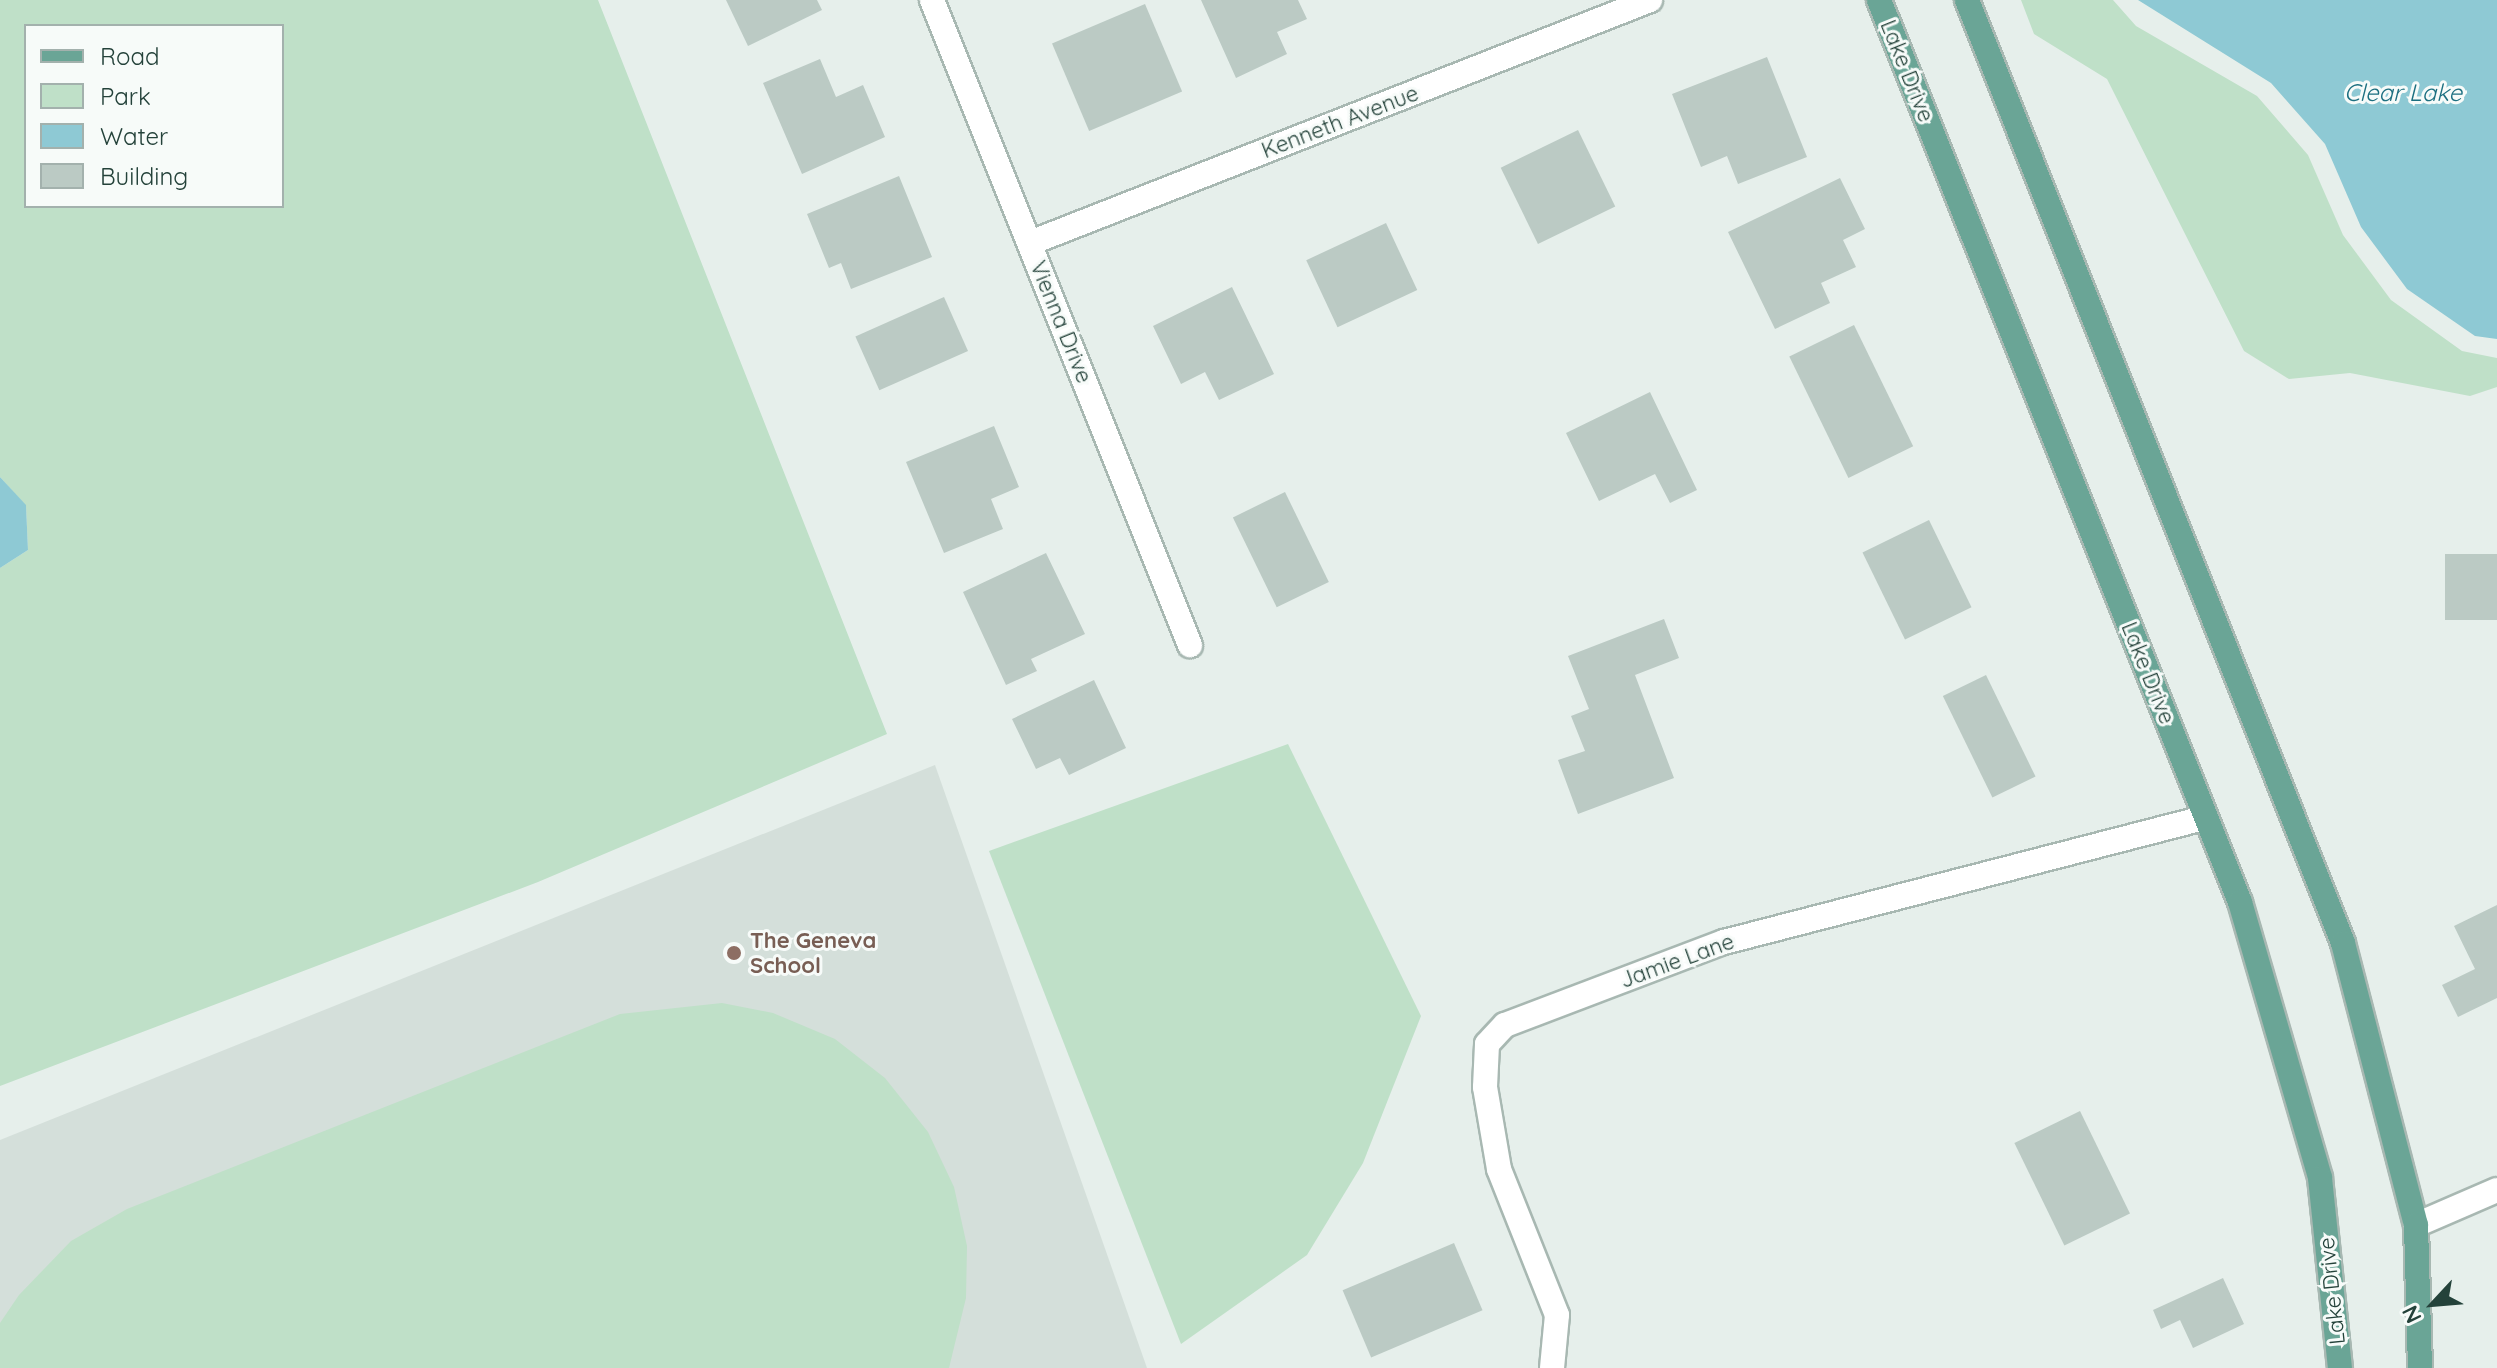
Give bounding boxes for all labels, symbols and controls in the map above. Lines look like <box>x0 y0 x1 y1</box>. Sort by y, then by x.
street label: Lake Drive <box>1875 16 1939 126</box>
legend <box>24 24 284 208</box>
text: Road <box>100 41 160 71</box>
water label: Clear Lake <box>2344 79 2462 107</box>
street label: Kenneth Avenue <box>1258 80 1422 164</box>
text: Park <box>100 81 151 111</box>
text: Water <box>100 121 168 151</box>
text: Building <box>100 161 188 191</box>
street label: Vienna Drive <box>1025 257 1097 387</box>
street label: Lake Drive <box>2116 618 2180 728</box>
place label: The Geneva School <box>750 927 876 978</box>
street label: Jamie Lane <box>1616 928 1738 994</box>
marker: The Geneva School <box>725 944 743 962</box>
street label: Lake Drive <box>2313 1236 2351 1346</box>
north arrow <box>2393 1264 2473 1344</box>
text: N <box>2395 1301 2428 1328</box>

